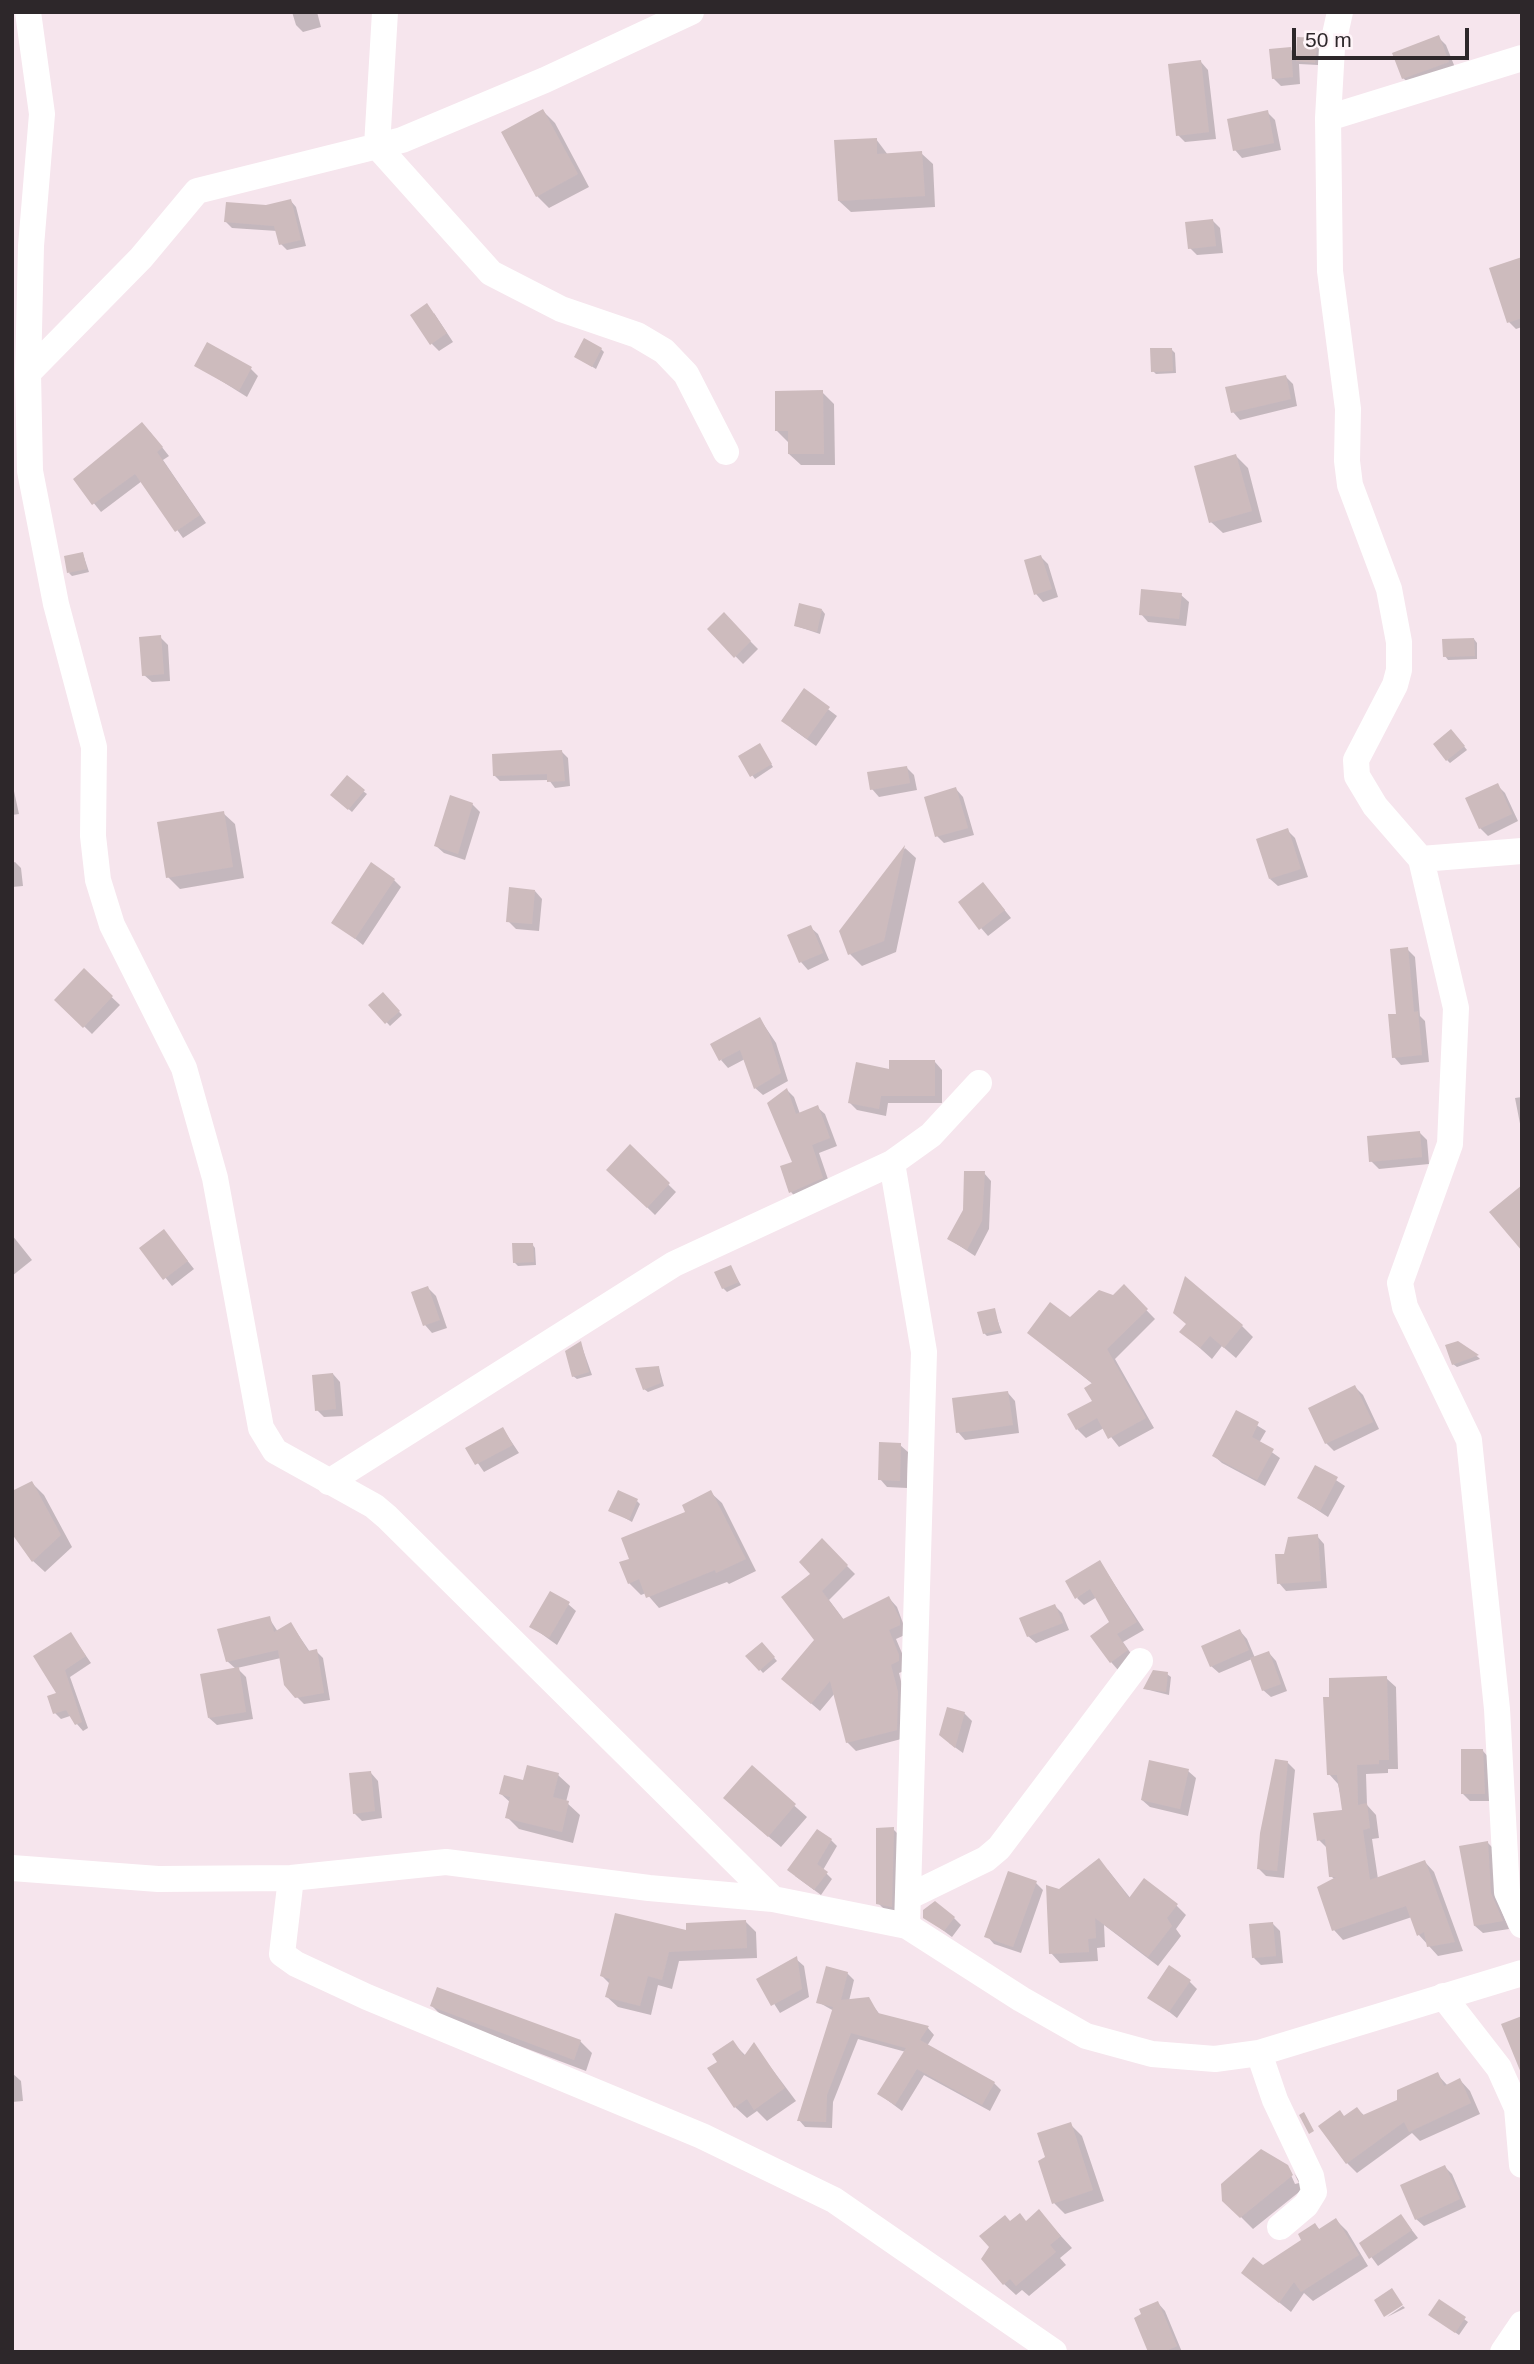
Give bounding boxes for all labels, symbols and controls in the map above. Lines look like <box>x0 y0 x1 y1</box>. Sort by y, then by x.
scale bar <box>1296 14 1473 58</box>
text: 50 m <box>1305 28 1352 51</box>

